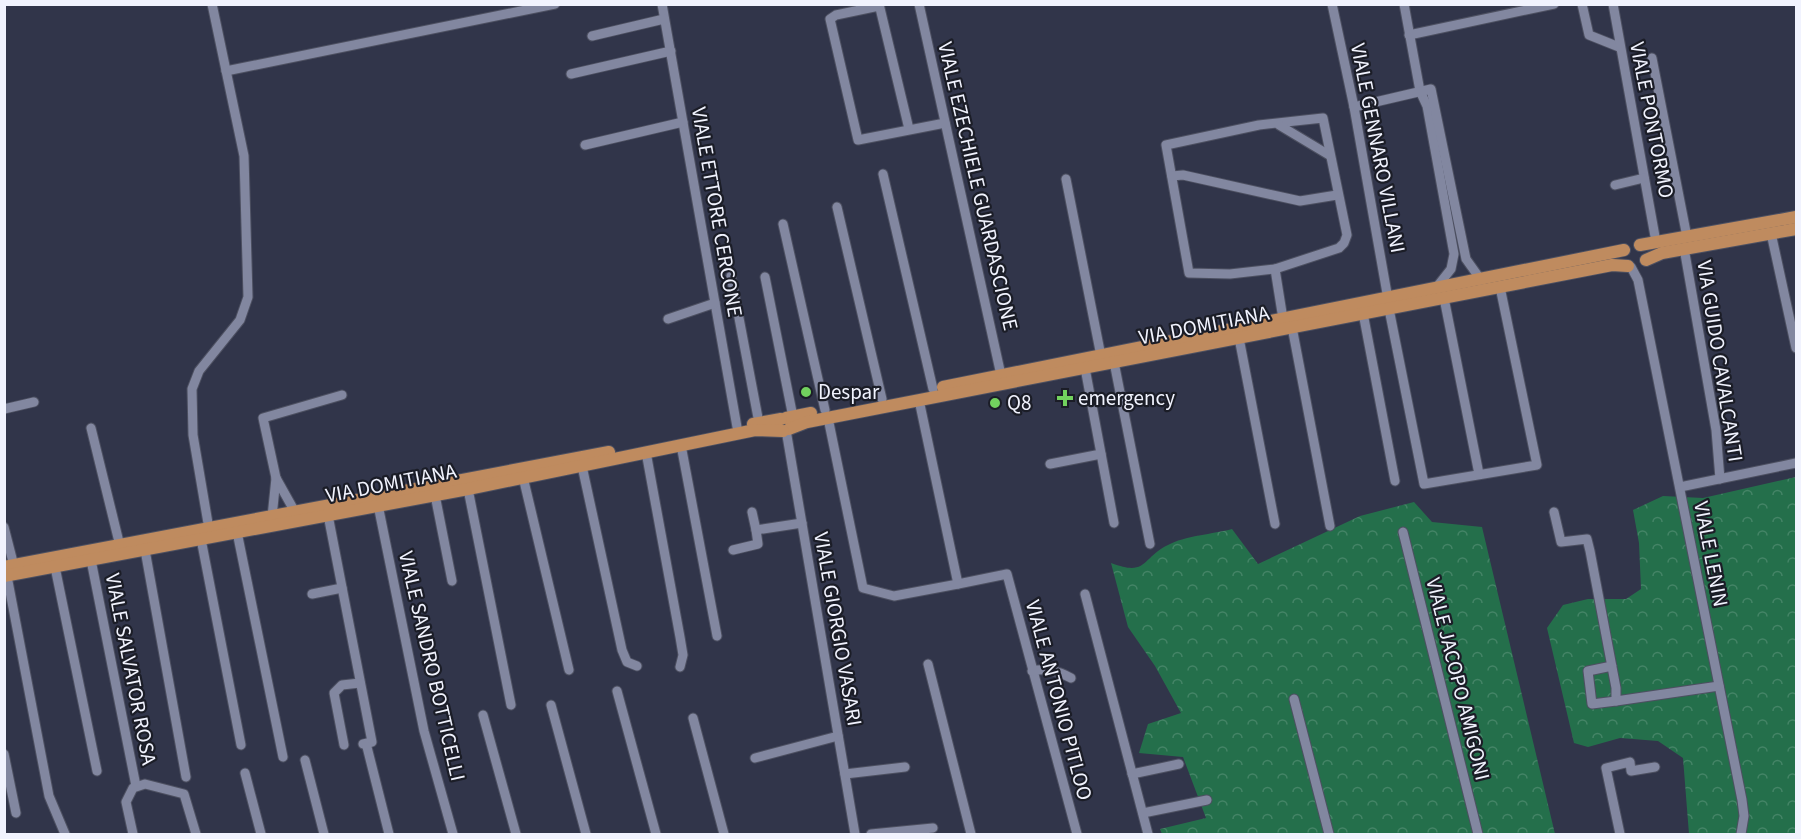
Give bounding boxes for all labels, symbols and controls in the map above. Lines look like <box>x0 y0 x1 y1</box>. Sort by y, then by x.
street label: VIALE EZECHIELE GUARDASCIONE <box>930 39 1026 333</box>
street label: VIALE PONTORMO <box>1622 39 1682 201</box>
street label: VIALE GENNARO VILLANI <box>1343 40 1413 256</box>
street label: VIALE ETTORE CERCONE <box>684 105 750 319</box>
street label: VIA GUIDO CAVALCANTI <box>1689 258 1751 464</box>
street label: VIA DOMITIANA <box>1136 297 1273 352</box>
place label: Despar <box>818 377 880 407</box>
place label: emergency <box>1078 383 1175 413</box>
marker: Despar <box>799 385 813 399</box>
place label: Q8 <box>1007 388 1031 418</box>
marker: emergency <box>1056 389 1074 407</box>
marker: Q8 <box>988 396 1002 410</box>
street label: VIA DOMITIANA <box>323 455 460 510</box>
street label: VIALE LENIN <box>1686 499 1736 609</box>
street label: VIALE GIORGIO VASARI <box>806 530 870 728</box>
street label: VIALE SANDRO BOTTICELLI <box>391 548 473 784</box>
street label: VIALE SALVATOR ROSA <box>98 571 164 768</box>
street label: VIALE JACOPO AMIGONI <box>1418 574 1498 784</box>
street label: VIALE ANTONIO PITLOO <box>1018 596 1100 804</box>

